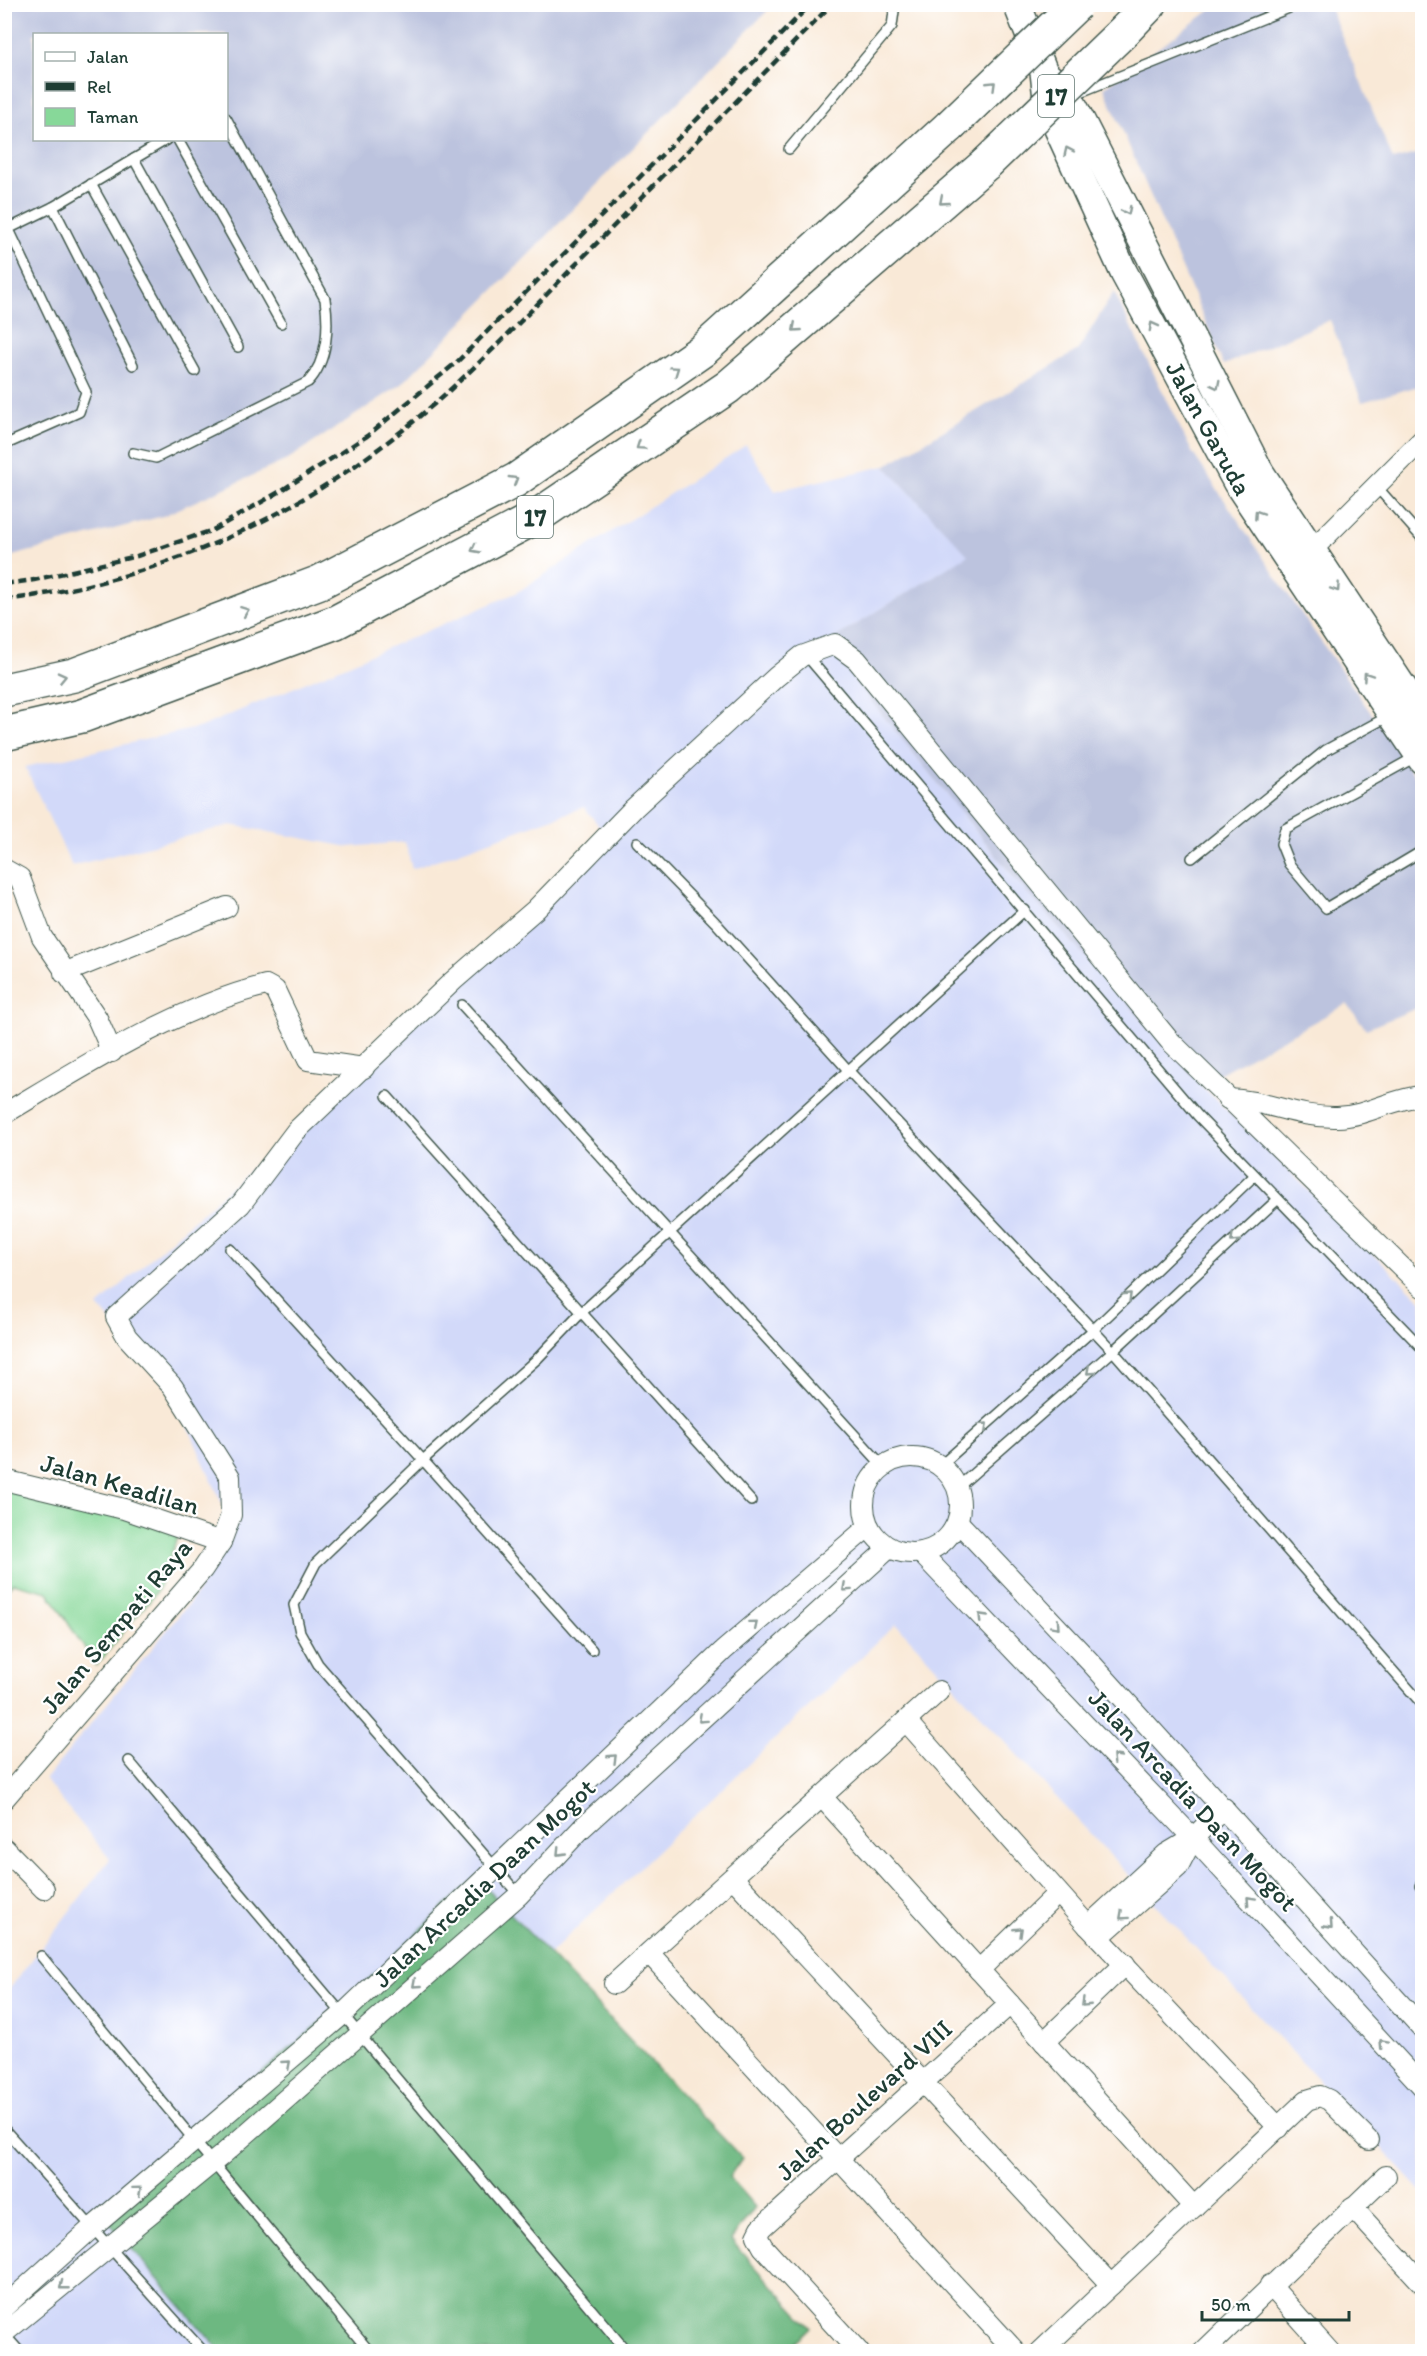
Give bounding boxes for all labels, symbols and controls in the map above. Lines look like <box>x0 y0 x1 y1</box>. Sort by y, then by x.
legend <box>33 33 228 141</box>
text: Jalan <box>87 46 129 68</box>
road number: 17 <box>1038 75 1074 117</box>
text: Rel <box>87 76 111 98</box>
one-way arrow <box>985 82 996 93</box>
text: Taman <box>87 106 139 128</box>
one-way arrow <box>1063 146 1075 157</box>
one-way arrow <box>939 194 950 205</box>
one-way arrow <box>1120 205 1131 215</box>
one-way arrow <box>792 321 803 332</box>
one-way arrow <box>1149 322 1160 332</box>
street label: Jalan Garuda <box>1159 355 1259 501</box>
one-way arrow <box>668 366 679 377</box>
one-way arrow <box>1208 378 1220 389</box>
one-way arrow <box>636 439 647 450</box>
one-way arrow <box>508 475 518 487</box>
road number: 17 <box>517 496 553 538</box>
one-way arrow <box>1254 510 1266 520</box>
one-way arrow <box>471 542 481 553</box>
one-way arrow <box>1329 582 1340 593</box>
one-way arrow <box>239 605 249 618</box>
one-way arrow <box>56 672 66 685</box>
one-way arrow <box>1363 672 1374 683</box>
one-way arrow <box>1230 1232 1241 1243</box>
one-way arrow <box>1122 1292 1132 1303</box>
one-way arrow <box>1086 1364 1097 1375</box>
one-way arrow <box>977 1422 988 1433</box>
street label: Jalan Keadilan <box>37 1446 203 1522</box>
street label: Jalan Sempati Raya <box>33 1531 199 1720</box>
one-way arrow <box>842 1581 853 1592</box>
one-way arrow <box>978 1613 989 1624</box>
one-way arrow <box>1049 1618 1060 1629</box>
one-way arrow <box>747 1620 758 1631</box>
street label: Jalan Arcadia Daan Mogot <box>1082 1682 1305 1918</box>
one-way arrow <box>698 1712 709 1723</box>
one-way arrow <box>606 1754 616 1765</box>
one-way arrow <box>1113 1754 1124 1765</box>
street label: Jalan Arcadia Daan Mogot <box>366 1771 602 1994</box>
one-way arrow <box>556 1845 567 1856</box>
one-way arrow <box>1246 1896 1257 1906</box>
one-way arrow <box>1119 1909 1129 1920</box>
one-way arrow <box>1322 1918 1333 1928</box>
one-way arrow <box>1011 1928 1022 1939</box>
one-way arrow <box>412 1977 423 1988</box>
one-way arrow <box>1081 1996 1091 2007</box>
street label: Jalan Boulevard VIII <box>769 2012 959 2188</box>
one-way arrow <box>1379 2039 1390 2049</box>
one-way arrow <box>280 2060 291 2071</box>
one-way arrow <box>131 2186 142 2197</box>
one-way arrow <box>59 2278 70 2289</box>
scale bar <box>1202 2284 1349 2322</box>
text: 50 m <box>1211 2294 1251 2316</box>

